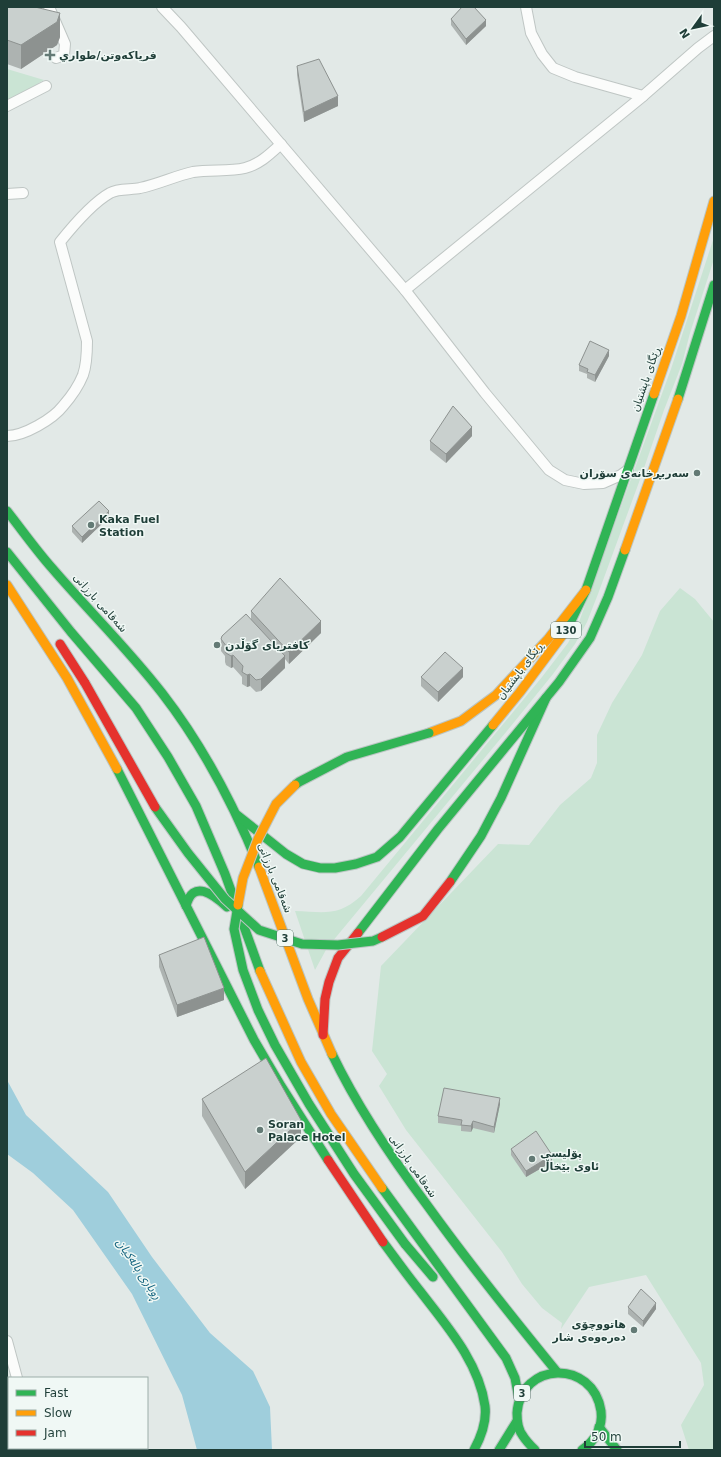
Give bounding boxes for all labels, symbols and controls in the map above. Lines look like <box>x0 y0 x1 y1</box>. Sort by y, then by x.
north arrow <box>673 8 713 48</box>
text: N <box>677 26 693 41</box>
marker: فریاکەوتن/طواري <box>44 49 56 61</box>
place label: فریاکەوتن/طواري <box>59 49 157 62</box>
street label: ڕێگای باپشتیان <box>629 344 663 414</box>
place label: سەربڕخانەی سۆران <box>580 467 689 480</box>
marker: سەربڕخانەی سۆران <box>692 468 702 478</box>
place label: Kaka Fuel Station <box>99 513 160 539</box>
marker: Kaka Fuel Station <box>86 520 96 530</box>
street label: شەقامی بارزانی <box>70 571 130 635</box>
road number: 130 <box>551 622 581 638</box>
place label: کافتریای گۆڵدن <box>225 638 310 652</box>
street label: ڕێگای باپشتیان <box>494 639 546 702</box>
marker: کافتریای گۆڵدن <box>212 640 222 650</box>
street label: شەقامی بارزانی <box>255 841 295 915</box>
road number: 3 <box>277 930 293 946</box>
place label: Soran Palace Hotel <box>268 1118 345 1144</box>
marker: Soran Palace Hotel <box>255 1125 265 1135</box>
street label: شەقامی بارزانی <box>386 1132 440 1200</box>
place label: پۆلیسی ئاوی بێخاڵ <box>540 1147 599 1173</box>
marker: پۆلیسی ئاوی بێخاڵ <box>527 1154 537 1164</box>
water label: ڕوباری بالەکیان <box>110 1236 165 1305</box>
place label: هاتووچۆی دەرەوەی شار <box>552 1318 626 1344</box>
marker: هاتووچۆی دەرەوەی شار <box>629 1325 639 1335</box>
legend <box>8 1377 148 1449</box>
road number: 3 <box>514 1385 530 1401</box>
text: Fast <box>44 1386 68 1400</box>
text: Slow <box>44 1406 72 1420</box>
scale bar <box>585 1423 680 1449</box>
text: Jam <box>43 1426 67 1440</box>
text: 50 m <box>591 1430 622 1444</box>

